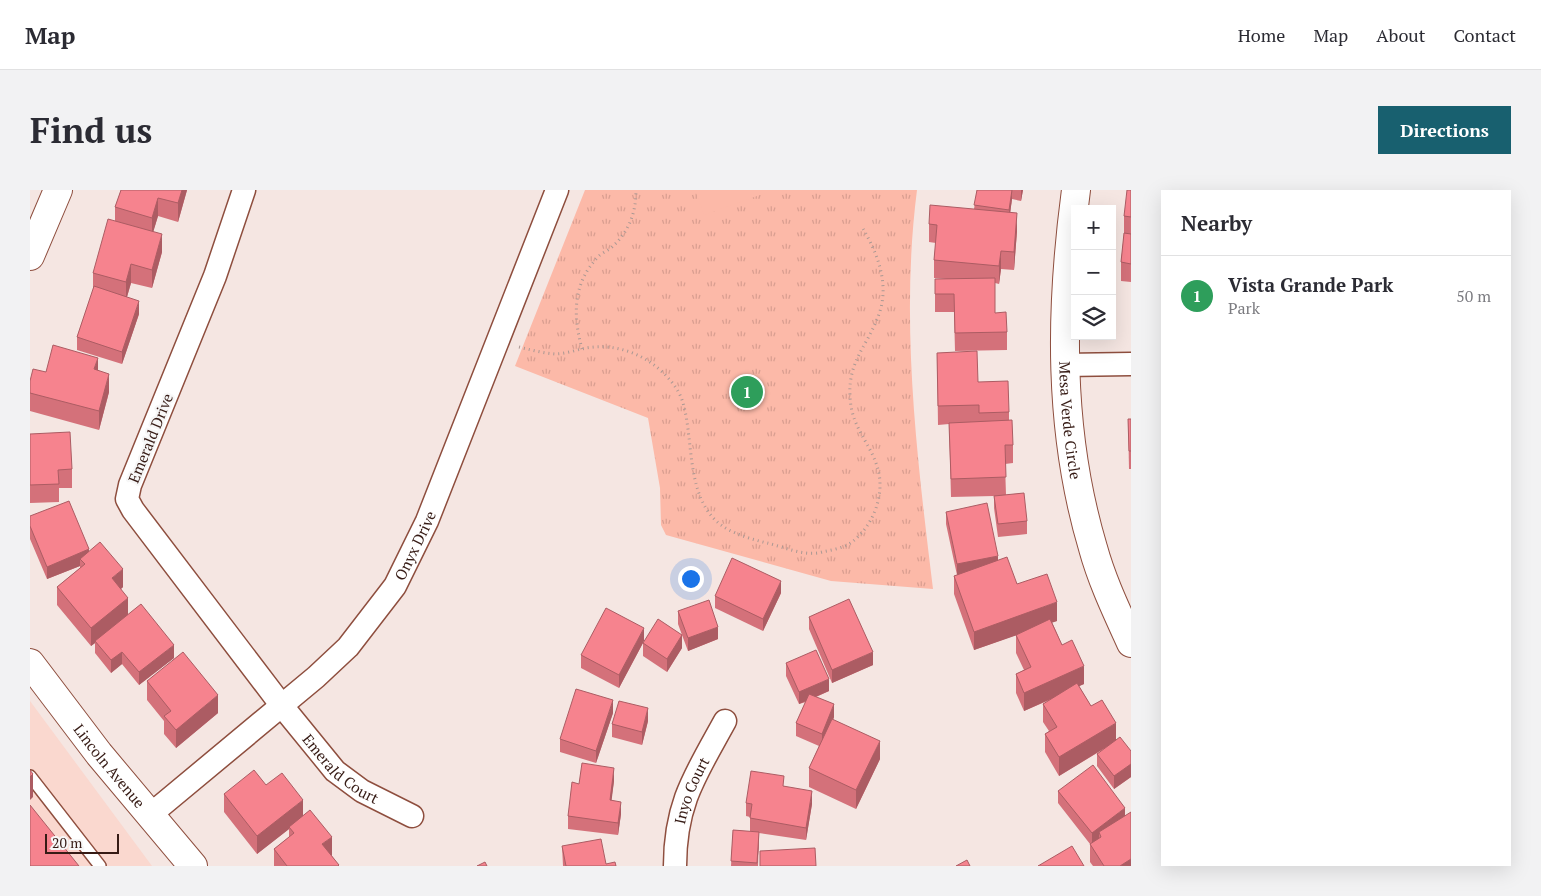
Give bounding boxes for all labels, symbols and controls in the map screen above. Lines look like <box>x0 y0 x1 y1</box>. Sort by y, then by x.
text: Map <box>25 19 75 51</box>
text: Home <box>1238 23 1285 47</box>
text: Map <box>1313 23 1348 47</box>
text: About <box>1376 23 1425 47</box>
text: Contact <box>1453 23 1516 47</box>
button: Directions <box>1378 106 1511 154</box>
text: Find us <box>30 107 152 153</box>
map controls <box>1071 205 1116 340</box>
button: + <box>1071 205 1116 250</box>
text: Nearby <box>1181 209 1252 237</box>
button: − <box>1071 250 1116 295</box>
text: Vista Grande Park <box>1228 272 1393 297</box>
text: 1 <box>1192 285 1202 307</box>
text: 50 m <box>1456 285 1491 307</box>
button: layers <box>1071 295 1116 340</box>
text: Park <box>1228 297 1260 319</box>
street label: Mesa Verde Circle <box>1055 361 1086 481</box>
pin: 1 <box>731 373 763 411</box>
street label: Emerald Drive <box>123 390 177 486</box>
street label: Onyx Drive <box>389 508 440 583</box>
your location <box>678 566 704 592</box>
street label: Lincoln Avenue <box>70 720 150 812</box>
street label: Emerald Court <box>298 729 382 808</box>
street label: Inyo Court <box>669 753 714 826</box>
scale bar <box>45 831 119 854</box>
text: 20 m <box>52 833 82 852</box>

